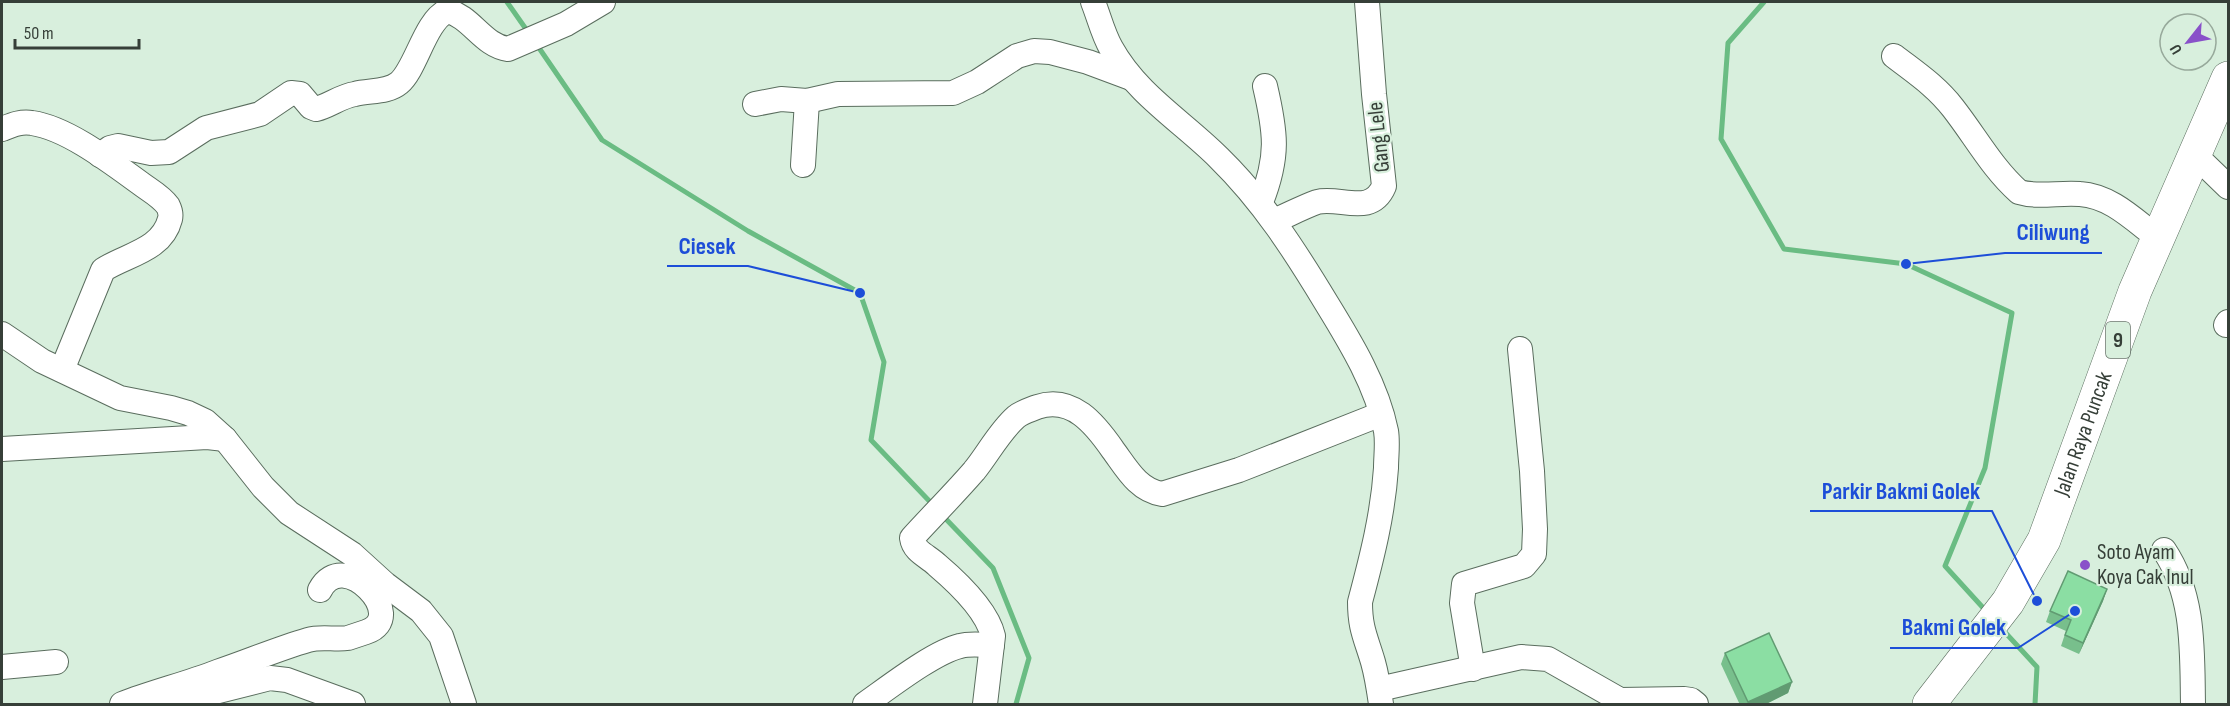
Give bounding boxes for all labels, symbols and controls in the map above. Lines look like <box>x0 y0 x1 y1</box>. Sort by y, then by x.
scale bar <box>15 12 140 50</box>
north arrow <box>2158 12 2218 72</box>
text: 50 m <box>24 23 54 44</box>
text: U <box>2166 40 2187 57</box>
street label: Gang Lele <box>1362 100 1396 174</box>
callout: Ciliwung <box>2005 211 2102 253</box>
text: Ciliwung <box>2017 218 2090 247</box>
callout: Ciesek <box>667 224 748 266</box>
text: Ciesek <box>678 232 736 261</box>
road number: 9 <box>2106 322 2130 358</box>
street label: Jalan Raya Puncak <box>2048 367 2118 500</box>
callout: Parkir Bakmi Golek <box>1810 469 1992 511</box>
text: Parkir Bakmi Golek <box>1822 477 1980 506</box>
place label: Soto Ayam Koya Cak Inul <box>2097 539 2193 591</box>
marker: Soto Ayam Koya Cak Inul <box>2078 558 2092 572</box>
callout: Bakmi Golek <box>1890 606 2018 648</box>
text: Bakmi Golek <box>1902 613 2006 642</box>

